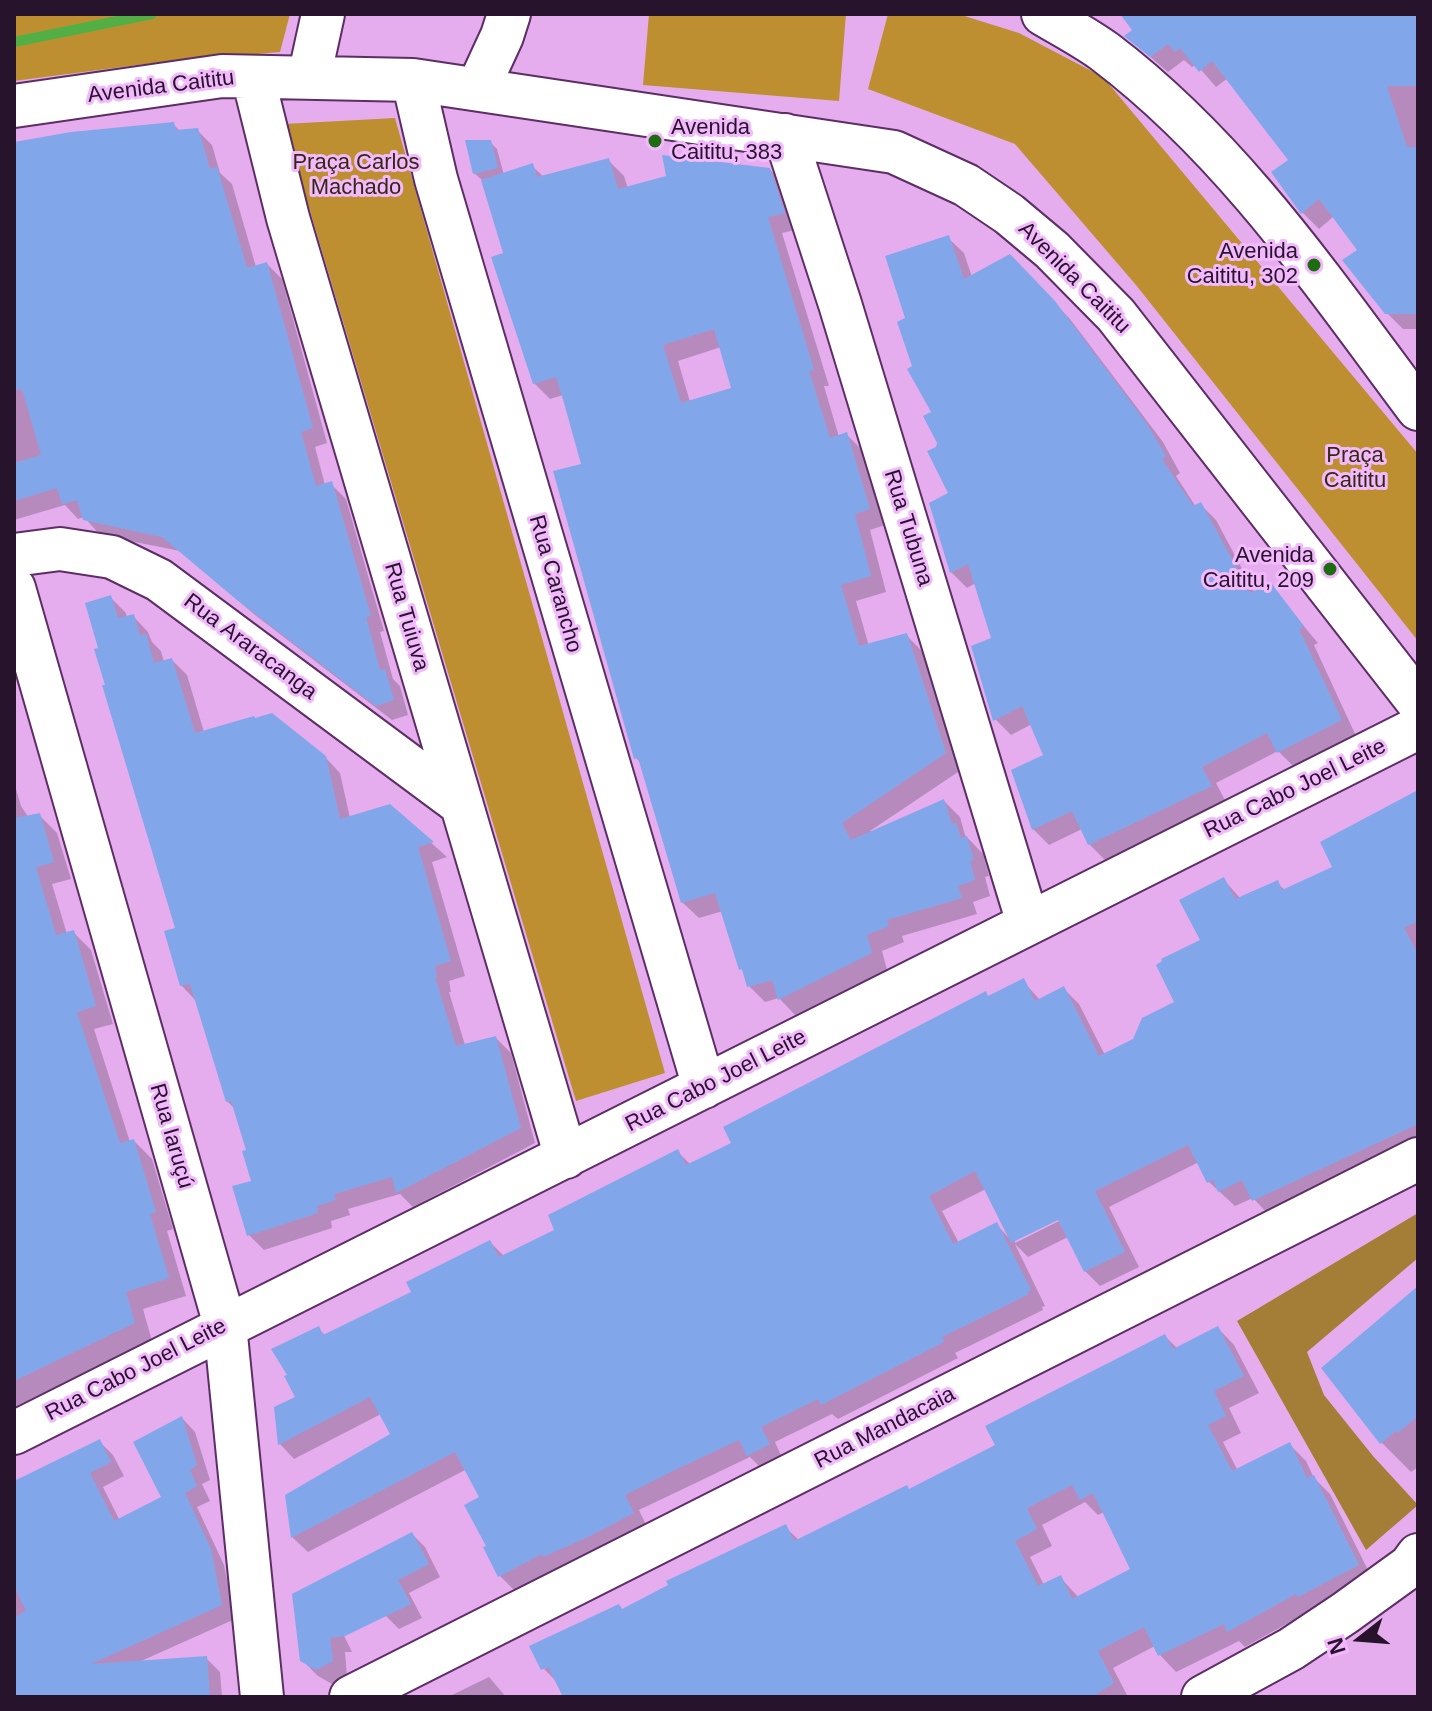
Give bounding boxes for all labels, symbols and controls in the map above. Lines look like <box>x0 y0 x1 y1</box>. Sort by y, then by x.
street label: Avenida Caititu <box>86 65 236 109</box>
place label: Avenida Caititu, 383 <box>671 115 782 166</box>
marker: Avenida Caititu, 383 <box>646 132 664 150</box>
park label: Praça Carlos Machado <box>292 150 420 202</box>
street label: Avenida Caititu <box>1012 216 1136 340</box>
place label: Avenida Caititu, 302 <box>1187 239 1298 290</box>
marker: Avenida Caititu, 302 <box>1305 256 1323 274</box>
park label: Praça Caititu <box>1324 443 1386 494</box>
street label: Rua Tubuna <box>878 467 938 589</box>
street label: Rua Carancho <box>523 512 587 656</box>
place label: Avenida Caititu, 209 <box>1203 543 1314 594</box>
street label: Rua Tuiuva <box>378 560 434 674</box>
marker: Avenida Caititu, 209 <box>1321 560 1339 578</box>
street label: Rua Araracanga <box>178 588 322 706</box>
street label: Rua Cabo Joel Leite <box>1200 733 1390 845</box>
street label: Rua Cabo Joel Leite <box>621 1024 811 1138</box>
street label: Rua Iaruçú <box>143 1081 199 1191</box>
street label: Rua Cabo Joel Leite <box>41 1313 231 1427</box>
street label: Rua Mandacaia <box>810 1381 960 1475</box>
north arrow <box>1320 1599 1400 1679</box>
text: N <box>1322 1635 1351 1657</box>

